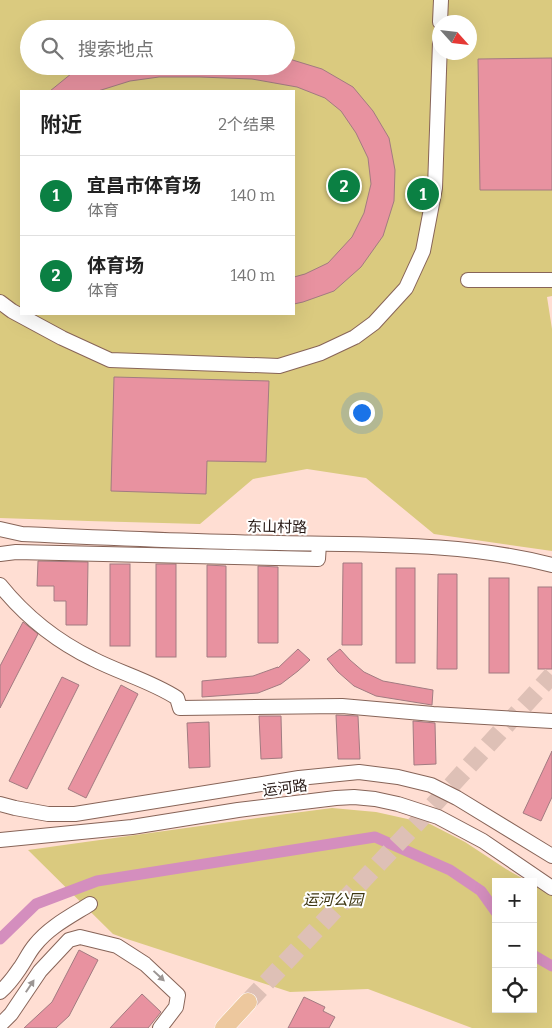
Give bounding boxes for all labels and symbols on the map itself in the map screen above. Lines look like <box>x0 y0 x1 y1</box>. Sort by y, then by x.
north arrow <box>432 15 477 60</box>
pin: 2 <box>328 167 360 205</box>
pin: 1 <box>407 175 439 213</box>
your location <box>349 400 375 426</box>
street label: 东山村路 <box>247 517 307 537</box>
street label: 运河路 <box>262 776 308 800</box>
park label: 运河公园 <box>303 891 365 909</box>
one-way arrow <box>152 970 164 982</box>
one-way arrow <box>25 980 35 993</box>

